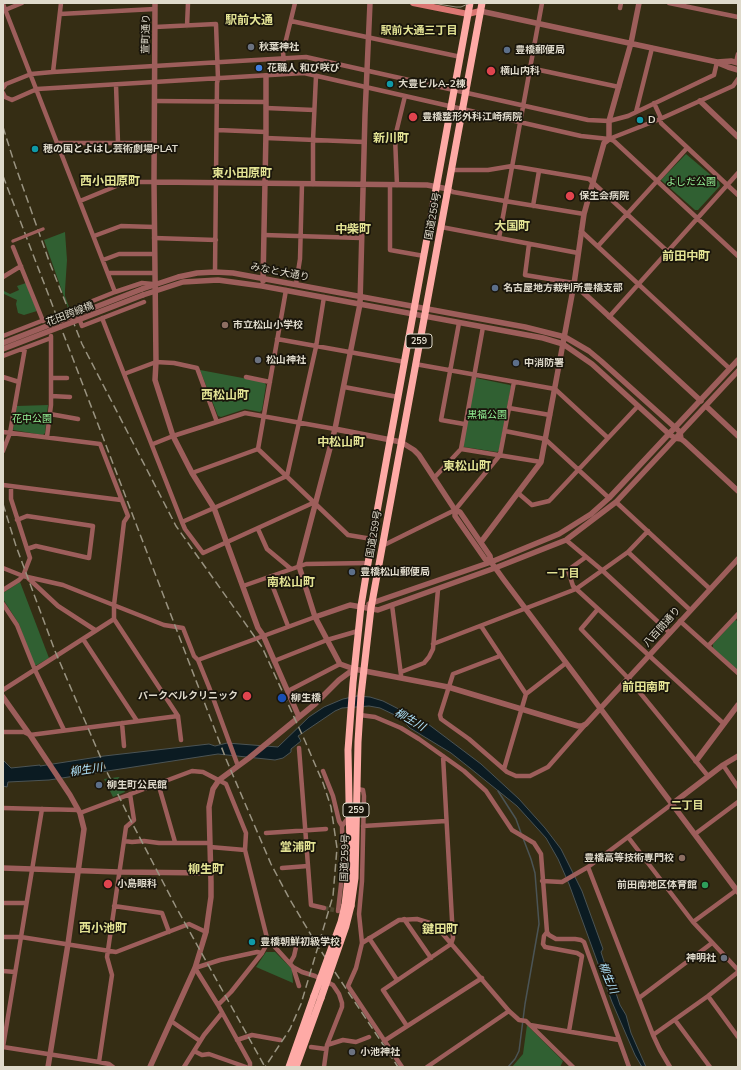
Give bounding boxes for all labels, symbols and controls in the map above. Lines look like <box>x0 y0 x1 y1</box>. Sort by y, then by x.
district label: 駅前大通 <box>225 13 273 27</box>
street label: 萱町通り <box>140 14 152 54</box>
district label: 駅前大通三丁目 <box>381 24 457 38</box>
place label: 秋葉神社 <box>259 41 299 53</box>
marker: 秋葉神社 <box>246 42 256 52</box>
place label: 豊橋郵便局 <box>515 44 565 56</box>
marker: 豊橋郵便局 <box>502 45 512 55</box>
place label: 花職人 和び咲び <box>267 62 340 74</box>
marker: 花職人 和び咲び <box>254 63 264 73</box>
marker: 横山内科 <box>485 65 497 77</box>
place label: 横山内科 <box>500 65 540 77</box>
place label: 大豊ビルA-2棟 <box>398 78 466 90</box>
marker: 大豊ビルA-2棟 <box>385 79 395 89</box>
marker: 豊橋整形外科江崎病院 <box>407 111 419 123</box>
place label: 豊橋整形外科江崎病院 <box>422 111 522 123</box>
place label: D <box>648 114 656 126</box>
marker: D <box>635 115 645 125</box>
district label: 新川町 <box>373 131 409 145</box>
place label: 穂の国とよはし芸術劇場PLAT <box>43 143 178 155</box>
marker: 穂の国とよはし芸術劇場PLAT <box>30 144 40 154</box>
district label: 東小田原町 <box>212 166 272 180</box>
district label: 西小田原町 <box>80 174 140 188</box>
park label: よしだ公園 <box>666 176 716 188</box>
marker: 保生会病院 <box>564 190 576 202</box>
place label: 保生会病院 <box>579 190 629 202</box>
street label: 国道259号 <box>423 191 443 241</box>
district label: 大国町 <box>494 219 530 233</box>
district label: 中柴町 <box>335 222 371 236</box>
district label: 前田中町 <box>662 249 710 263</box>
street label: みなと大通り <box>249 260 311 284</box>
place label: 名古屋地方裁判所豊橋支部 <box>503 282 623 294</box>
marker: 名古屋地方裁判所豊橋支部 <box>490 283 500 293</box>
street label: 花田跨線橋 <box>45 299 95 329</box>
place label: 市立松山小学校 <box>233 319 303 331</box>
marker: 市立松山小学校 <box>220 320 230 330</box>
road number: 259 <box>406 334 432 348</box>
place label: 松山神社 <box>266 354 306 366</box>
marker: 松山神社 <box>253 355 263 365</box>
place label: 中消防署 <box>524 357 564 369</box>
marker: 中消防署 <box>511 358 521 368</box>
district label: 西松山町 <box>201 388 249 402</box>
park label: 黒福公園 <box>467 409 507 421</box>
park label: 花中公園 <box>12 413 52 425</box>
district label: 中松山町 <box>317 435 365 449</box>
district label: 東松山町 <box>443 459 491 473</box>
street label: 国道259号 <box>364 509 384 559</box>
place label: 豊橋松山郵便局 <box>360 566 430 578</box>
marker: 豊橋松山郵便局 <box>347 567 357 577</box>
district label: 一丁目 <box>547 567 579 581</box>
district label: 南松山町 <box>267 575 315 589</box>
street label: 八百間通り <box>641 604 683 650</box>
district label: 前田南町 <box>622 680 670 694</box>
place label: パークベルクリニック <box>138 690 238 702</box>
marker: パークベルクリニック <box>241 690 253 702</box>
marker: 柳生橋 <box>276 692 288 704</box>
place label: 柳生橋 <box>291 692 321 704</box>
water label: 柳生川 <box>392 706 428 734</box>
water label: 柳生川 <box>69 761 103 779</box>
place label: 柳生町公民館 <box>107 779 167 791</box>
marker: 柳生町公民館 <box>94 780 104 790</box>
district label: 二丁目 <box>671 799 703 813</box>
road number: 259 <box>343 803 369 817</box>
street label: 国道259号 <box>338 834 352 882</box>
district label: 堂浦町 <box>280 840 316 854</box>
place label: 豊橋高等技術専門校 <box>584 852 674 864</box>
marker: 豊橋高等技術専門校 <box>677 853 687 863</box>
district label: 柳生町 <box>188 862 224 876</box>
marker: 小島眼科 <box>102 878 114 890</box>
place label: 小島眼科 <box>117 878 157 890</box>
place label: 前田南地区体育館 <box>617 879 697 891</box>
marker: 前田南地区体育館 <box>700 880 710 890</box>
district label: 西小池町 <box>79 921 127 935</box>
district label: 鍵田町 <box>422 922 458 936</box>
place label: 豊橋朝鮮初級学校 <box>260 936 340 948</box>
marker: 豊橋朝鮮初級学校 <box>247 937 257 947</box>
place label: 神明社 <box>686 952 716 964</box>
marker: 神明社 <box>719 953 729 963</box>
water label: 柳生川 <box>596 960 620 996</box>
place label: 小池神社 <box>360 1046 400 1058</box>
marker: 小池神社 <box>347 1047 357 1057</box>

